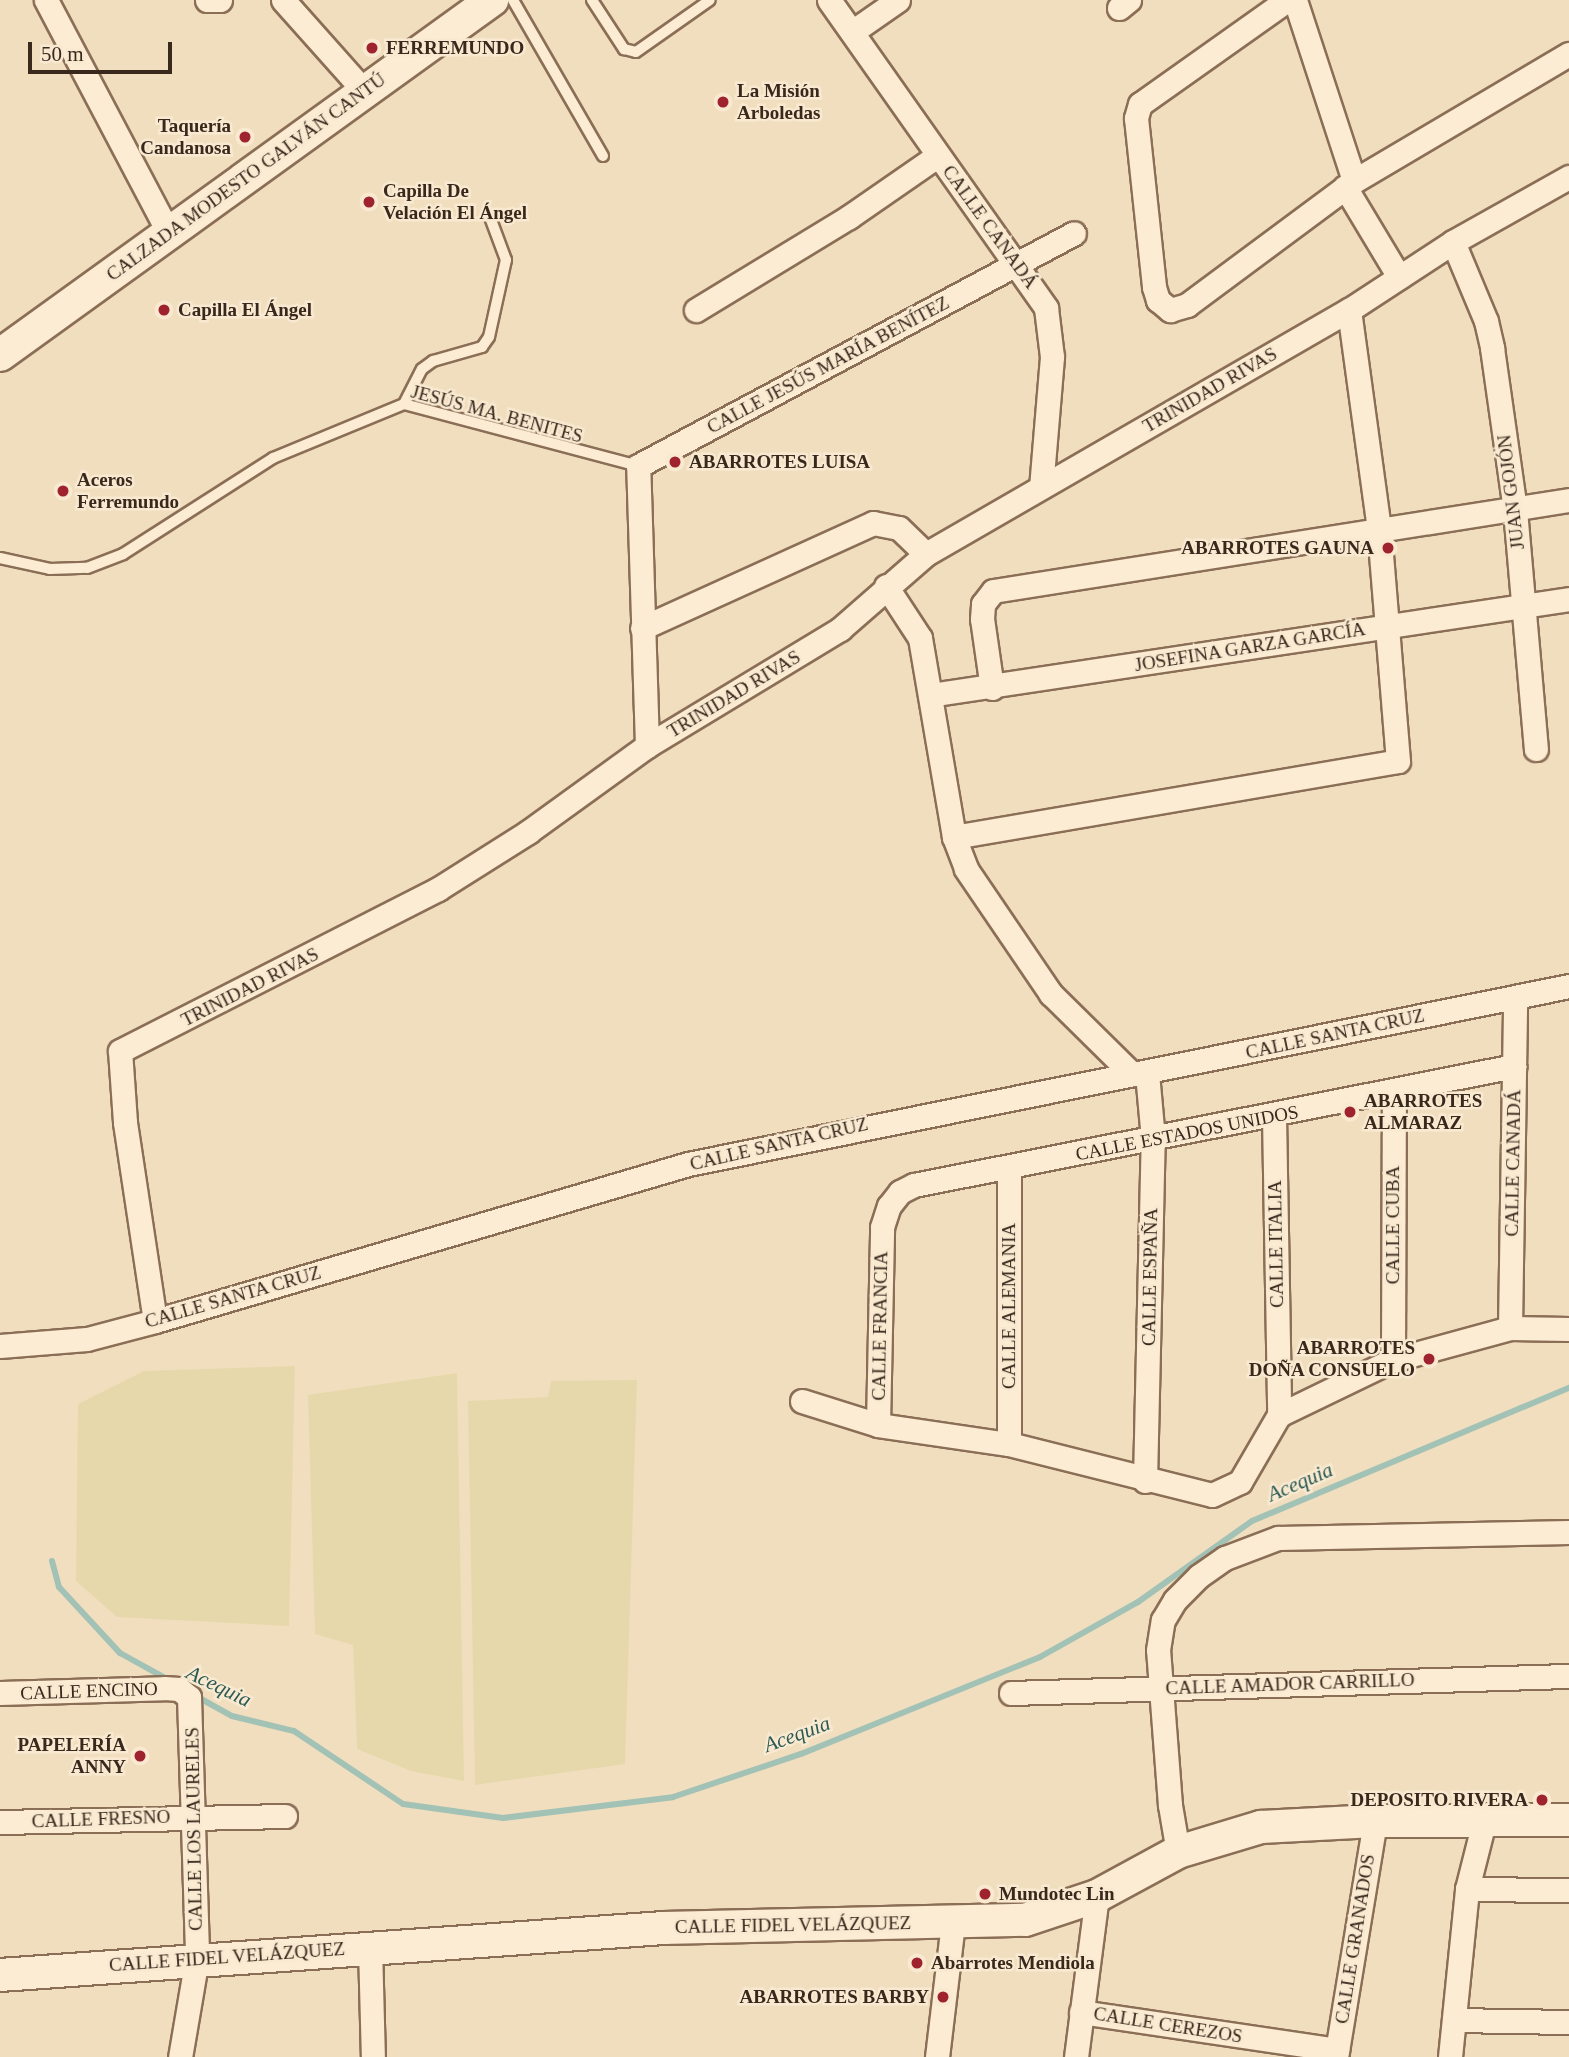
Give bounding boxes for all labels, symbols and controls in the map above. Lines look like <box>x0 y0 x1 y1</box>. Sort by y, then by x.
scale bar <box>32 28 175 72</box>
place label: FERREMUNDO <box>386 37 524 59</box>
marker: FERREMUNDO <box>364 40 380 56</box>
text: 50 m <box>41 42 84 66</box>
street label: CALZADA MODESTO GALVÁN CANTÚ <box>102 68 390 286</box>
place label: La Misión Arboledas <box>737 80 820 124</box>
marker: La Misión Arboledas <box>715 94 731 110</box>
place label: Taquería Candanosa <box>140 115 231 159</box>
marker: Taquería Candanosa <box>237 129 253 145</box>
street label: CALLE CANADÁ <box>938 161 1042 293</box>
place label: Capilla De Velación El Ángel <box>383 180 527 224</box>
marker: Capilla De Velación El Ángel <box>361 194 377 210</box>
street label: CALLE JESÚS MARÍA BENÍTEZ <box>703 291 953 439</box>
place label: Capilla El Ángel <box>178 299 312 321</box>
marker: Capilla El Ángel <box>156 302 172 318</box>
street label: TRINIDAD RIVAS <box>1139 342 1281 438</box>
street label: JESÚS MA. BENITES <box>409 380 585 448</box>
street label: JUAN GOJÓN <box>1493 433 1529 551</box>
place label: ABARROTES LUISA <box>689 451 870 473</box>
marker: ABARROTES LUISA <box>667 454 683 470</box>
place label: Aceros Ferremundo <box>77 469 179 513</box>
marker: Aceros Ferremundo <box>55 483 71 499</box>
place label: ABARROTES GAUNA <box>1181 537 1374 559</box>
marker: ABARROTES GAUNA <box>1380 540 1396 556</box>
street label: JOSEFINA GARZA GARCÍA <box>1132 617 1368 677</box>
street label: TRINIDAD RIVAS <box>663 645 805 743</box>
street label: TRINIDAD RIVAS <box>177 943 323 1031</box>
street label: CALLE SANTA CRUZ <box>1243 1004 1427 1064</box>
street label: CALLE CANADÁ <box>1500 1089 1526 1237</box>
place label: ABARROTES ALMARAZ <box>1364 1090 1482 1134</box>
street label: CALLE ESTADOS UNIDOS <box>1074 1100 1300 1166</box>
marker: ABARROTES ALMARAZ <box>1342 1104 1358 1120</box>
street label: CALLE SANTA CRUZ <box>687 1112 871 1176</box>
street label: CALLE CUBA <box>1382 1166 1404 1284</box>
street label: CALLE ITALIA <box>1263 1180 1289 1308</box>
street label: CALLE ESPAÑA <box>1137 1208 1163 1346</box>
street label: CALLE ALEMANIA <box>998 1222 1020 1390</box>
street label: CALLE FRANCIA <box>867 1251 893 1401</box>
street label: CALLE SANTA CRUZ <box>142 1261 324 1333</box>
place label: ABARROTES DOÑA CONSUELO <box>1248 1337 1415 1381</box>
marker: ABARROTES DOÑA CONSUELO <box>1421 1351 1437 1367</box>
water label: Acequia <box>1263 1457 1337 1507</box>
water label: Acequia <box>183 1660 255 1712</box>
street label: CALLE AMADOR CARRILLO <box>1165 1668 1415 1700</box>
street label: CALLE ENCINO <box>20 1677 158 1705</box>
water label: Acequia <box>760 1710 834 1758</box>
street label: CALLE LOS LAURELES <box>181 1727 207 1931</box>
place label: PAPELERÍA ANNY <box>18 1734 126 1778</box>
marker: PAPELERÍA ANNY <box>132 1748 148 1764</box>
place label: DEPOSITO RIVERA <box>1350 1789 1528 1811</box>
marker: DEPOSITO RIVERA <box>1534 1792 1550 1808</box>
street label: CALLE FRESNO <box>31 1805 171 1833</box>
street label: CALLE GRANADOS <box>1330 1853 1380 2025</box>
place label: Mundotec Lin <box>999 1883 1115 1905</box>
marker: Mundotec Lin <box>977 1886 993 1902</box>
street label: CALLE FIDEL VELÁZQUEZ <box>674 1912 912 1938</box>
street label: CALLE FIDEL VELÁZQUEZ <box>108 1937 346 1977</box>
place label: Abarrotes Mendiola <box>931 1952 1095 1974</box>
marker: Abarrotes Mendiola <box>909 1955 925 1971</box>
place label: ABARROTES BARBY <box>739 1986 929 2008</box>
marker: ABARROTES BARBY <box>935 1989 951 2005</box>
street label: CALLE CEREZOS <box>1092 2002 1244 2048</box>

